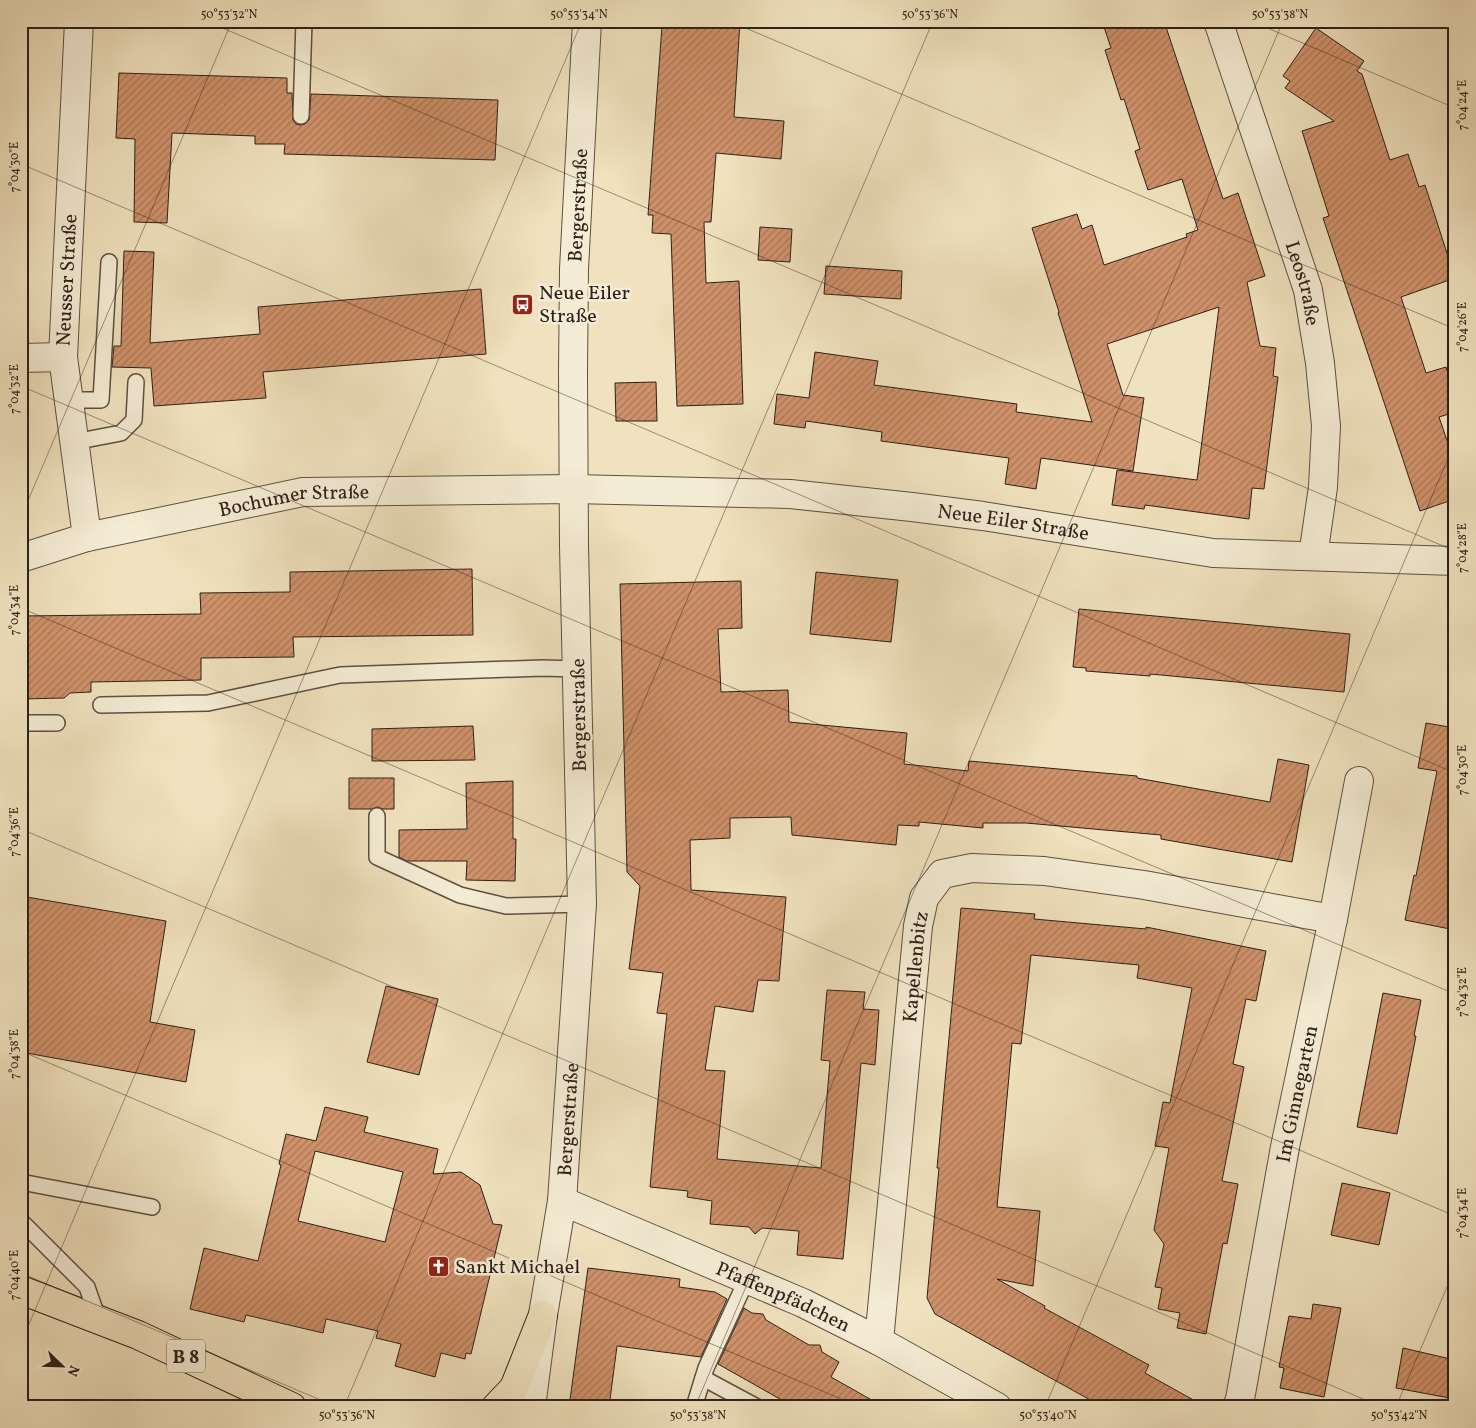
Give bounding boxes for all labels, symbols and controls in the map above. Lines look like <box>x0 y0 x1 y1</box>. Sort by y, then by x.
text: 50°53'32"N <box>201 7 257 23</box>
text: 50°53'34"N <box>550 7 608 23</box>
text: 50°53'36"N <box>902 7 958 23</box>
text: 50°53'38"N <box>1252 7 1308 23</box>
text: 7°04'24"E <box>1455 80 1471 130</box>
text: 7°04'30"E <box>7 142 23 192</box>
street label: Bergerstraße <box>562 148 596 263</box>
street label: Neusser Straße <box>51 213 85 347</box>
street label: Leostraße <box>1277 238 1326 328</box>
place label: Neue Eiler Straße <box>539 280 630 331</box>
bus stop icon: Neue Eiler Straße <box>511 292 535 316</box>
text: 7°04'26"E <box>1455 302 1471 352</box>
text: 7°04'32"E <box>7 364 23 414</box>
street label: Bochumer Straße <box>216 479 369 525</box>
street label: Neue Eiler Straße <box>936 498 1091 549</box>
text: 7°04'28"E <box>1455 523 1471 573</box>
text: 7°04'34"E <box>7 585 23 635</box>
street label: Bergerstraße <box>565 658 595 772</box>
text: 7°04'30"E <box>1455 745 1471 795</box>
text: 7°04'36"E <box>7 807 23 857</box>
street label: Kapellenbitz <box>897 909 937 1024</box>
text: 7°04'32"E <box>1455 967 1471 1017</box>
street label: Im Ginnegarten <box>1270 1023 1326 1165</box>
text: 7°04'38"E <box>7 1029 23 1079</box>
street label: Bergerstraße <box>552 1062 587 1177</box>
text: 7°04'34"E <box>1455 1188 1471 1238</box>
text: 7°04'40"E <box>7 1250 23 1300</box>
church icon: Sankt Michael <box>427 1254 451 1278</box>
place label: Sankt Michael <box>455 1254 580 1282</box>
street label: Pfaffenpfädchen <box>711 1256 855 1340</box>
north arrow <box>38 1340 88 1390</box>
road number: B 8 <box>167 1340 205 1372</box>
text: N <box>62 1362 83 1379</box>
text: 50°53'36"N <box>319 1408 375 1424</box>
text: 50°53'38"N <box>670 1408 726 1424</box>
text: 50°53'40"N <box>1019 1408 1077 1424</box>
text: 50°53'42"N <box>1371 1408 1427 1424</box>

